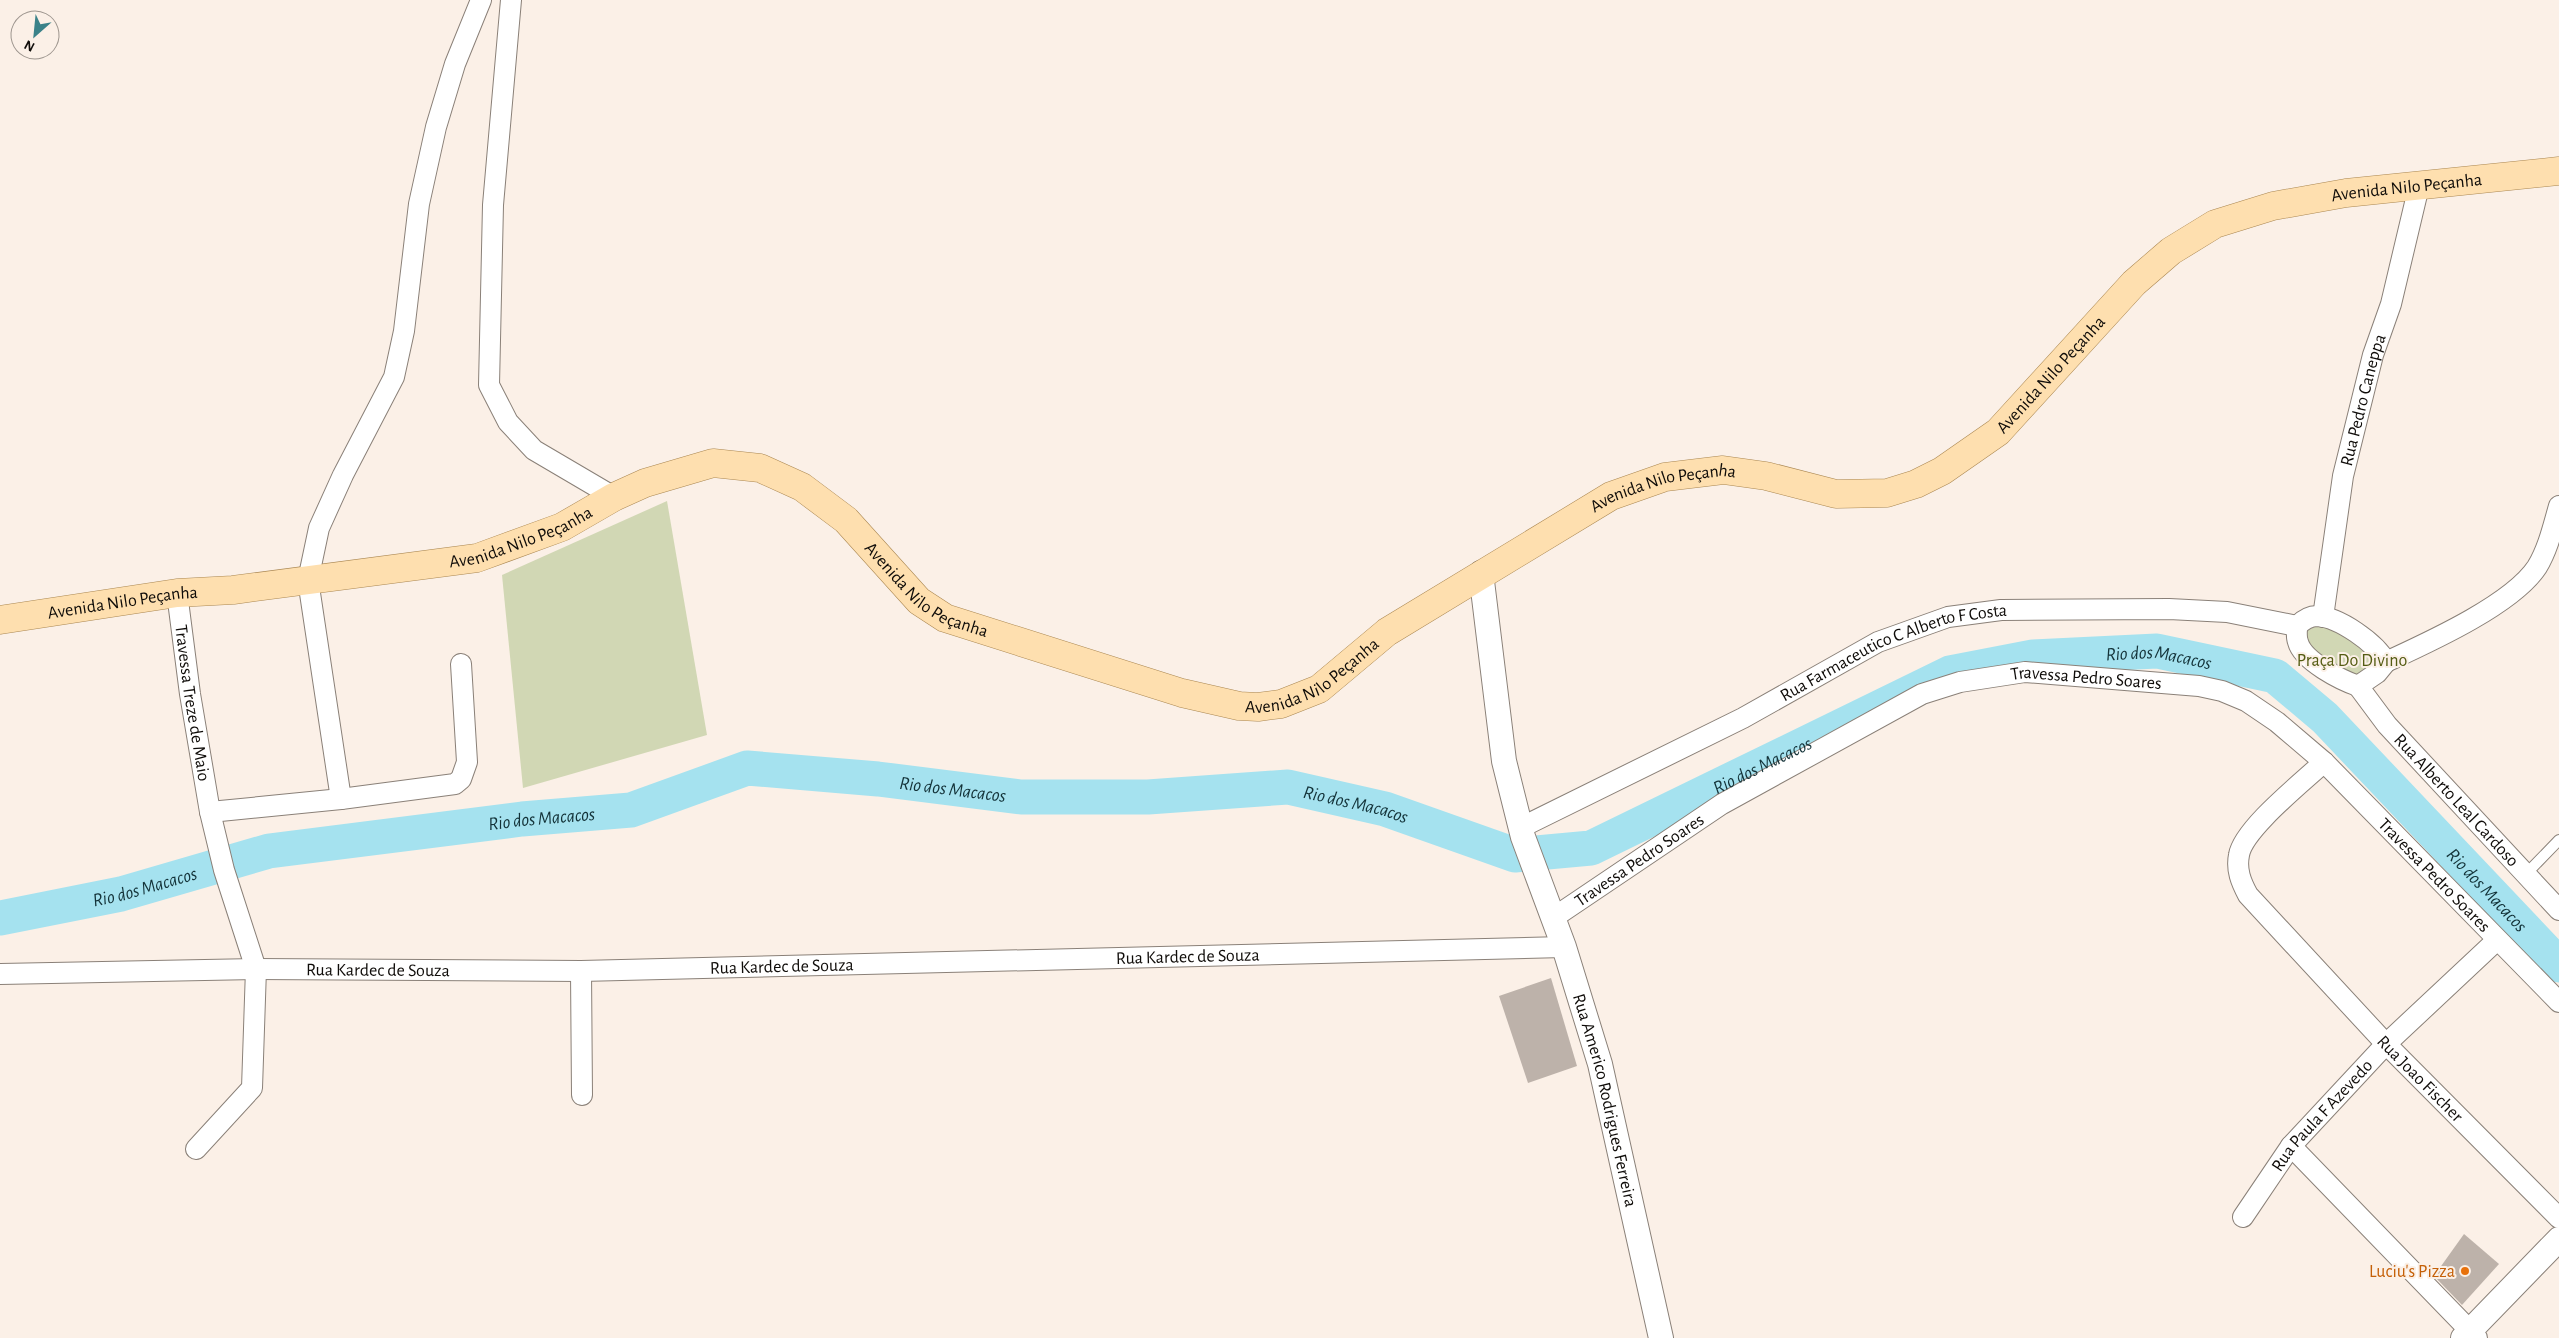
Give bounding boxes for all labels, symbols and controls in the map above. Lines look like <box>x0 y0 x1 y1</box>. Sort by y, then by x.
north arrow <box>10 10 60 60</box>
text: N <box>22 37 37 54</box>
street label: Avenida Nilo Peçanha <box>2330 171 2483 205</box>
street label: Avenida Nilo Peçanha <box>1993 313 2109 437</box>
street label: Rua Pedro Caneppa <box>2338 332 2390 468</box>
street label: Avenida Nilo Peçanha <box>1587 461 1737 516</box>
street label: Avenida Nilo Peçanha <box>448 503 596 572</box>
street label: Avenida Nilo Peçanha <box>861 539 990 641</box>
street label: Avenida Nilo Peçanha <box>46 584 198 623</box>
street label: Rua Farmaceutico C Alberto F Costa <box>1777 602 2007 705</box>
street label: Travessa Treze de Maio <box>171 624 213 783</box>
street label: Avenida Nilo Peçanha <box>1244 635 1383 717</box>
water label: Rio dos Macacos <box>2105 643 2213 673</box>
park label: Praça Do Divino <box>2297 652 2407 670</box>
street label: Travessa Pedro Soares <box>2009 664 2162 693</box>
street label: Rua Alberto Leal Cardoso <box>2390 731 2522 871</box>
water label: Rio dos Macacos <box>1710 734 1815 798</box>
water label: Rio dos Macacos <box>898 774 1007 806</box>
water label: Rio dos Macacos <box>1301 783 1410 827</box>
water label: Rio dos Macacos <box>487 805 596 834</box>
street label: Travessa Pedro Soares <box>1572 811 1708 911</box>
street label: Travessa Pedro Soares <box>2374 815 2493 936</box>
water label: Rio dos Macacos <box>2443 845 2530 936</box>
water label: Rio dos Macacos <box>91 865 199 910</box>
street label: Rua Kardec de Souza <box>1116 946 1260 968</box>
street label: Rua Kardec de Souza <box>710 956 854 978</box>
street label: Rua Kardec de Souza <box>306 961 450 980</box>
street label: Rua Americo Rodrigues Ferreira <box>1569 992 1640 1209</box>
street label: Rua Joao Fischer <box>2373 1033 2466 1126</box>
street label: Rua Paula F Azevedo <box>2269 1056 2377 1175</box>
place label: Luciu's Pizza <box>2369 1263 2455 1281</box>
marker: Luciu's Pizza <box>2459 1265 2471 1277</box>

